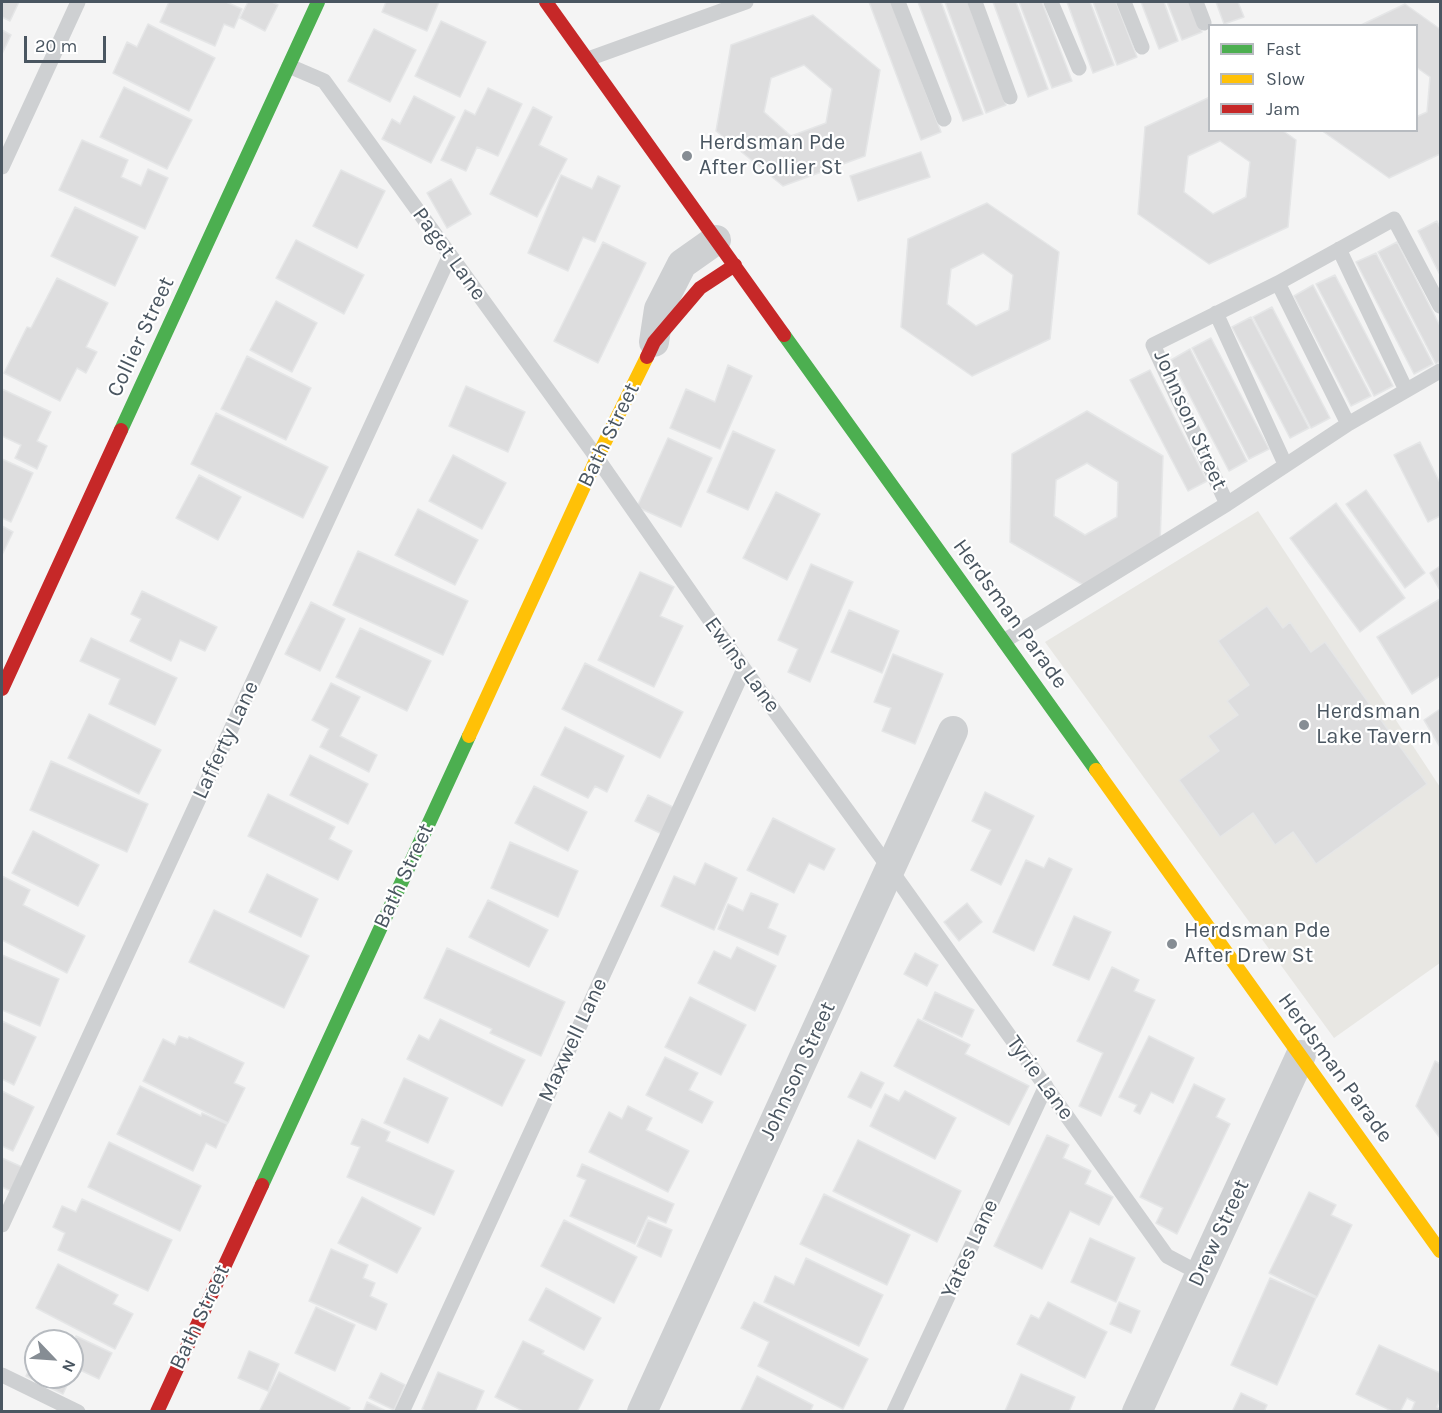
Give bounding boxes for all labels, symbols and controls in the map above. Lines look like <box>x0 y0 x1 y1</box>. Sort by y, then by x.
scale bar <box>27 24 110 62</box>
legend <box>1208 24 1418 132</box>
text: 20 m <box>35 35 77 57</box>
text: Fast <box>1266 38 1301 60</box>
text: Slow <box>1266 68 1305 90</box>
text: Jam <box>1266 98 1300 120</box>
place label: Herdsman Pde After Collier St <box>699 130 845 182</box>
marker: Herdsman Pde After Collier St <box>680 149 694 163</box>
street label: Paget Lane <box>406 202 492 306</box>
street label: Collier Street <box>102 273 180 401</box>
street label: Johnson Street <box>1147 346 1233 494</box>
street label: Bath Street <box>572 378 646 492</box>
street label: Herdsman Parade <box>947 534 1073 694</box>
street label: Ewins Lane <box>698 612 786 718</box>
street label: Lafferty Lane <box>187 677 265 803</box>
place label: Herdsman Lake Tavern <box>1316 699 1432 750</box>
marker: Herdsman Lake Tavern <box>1297 718 1311 732</box>
street label: Bath Street <box>368 819 440 933</box>
place label: Herdsman Pde After Drew St <box>1184 918 1330 969</box>
marker: Herdsman Pde After Drew St <box>1165 937 1179 951</box>
street label: Maxwell Lane <box>533 974 613 1106</box>
street label: Herdsman Parade <box>1272 988 1398 1148</box>
street label: Johnson Street <box>754 997 842 1145</box>
street label: Tyrie Lane <box>1001 1031 1079 1125</box>
street label: Drew Street <box>1183 1175 1255 1291</box>
street label: Yates Lane <box>936 1195 1004 1303</box>
street label: Bath Street <box>164 1260 236 1374</box>
north arrow <box>24 1329 84 1389</box>
text: N <box>58 1357 80 1375</box>

